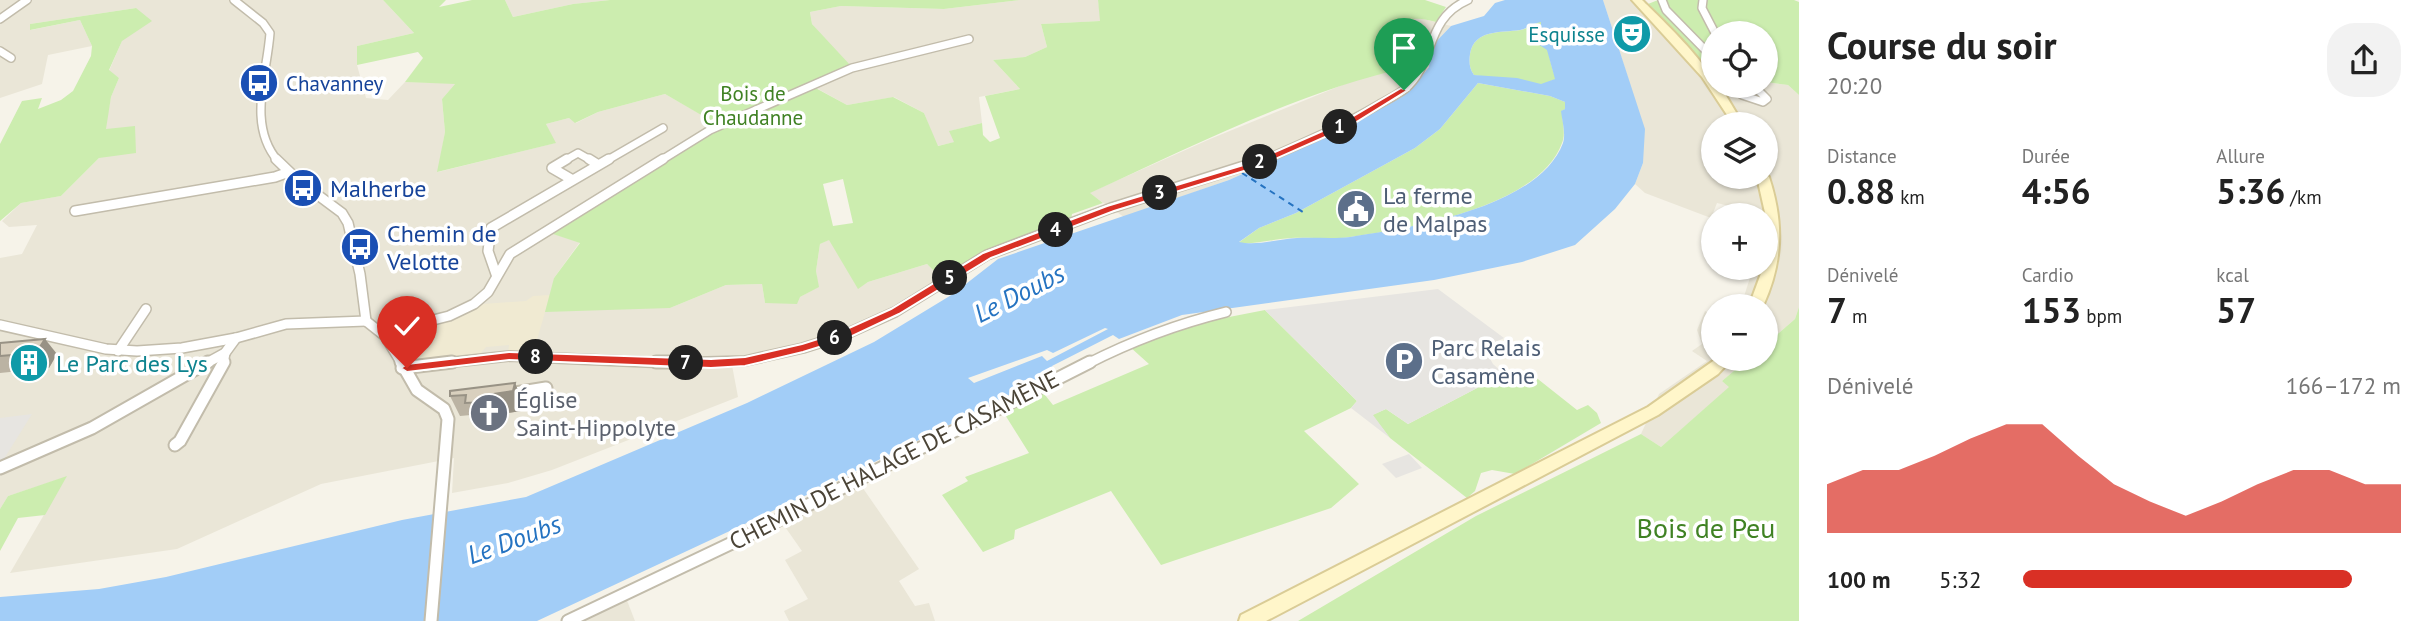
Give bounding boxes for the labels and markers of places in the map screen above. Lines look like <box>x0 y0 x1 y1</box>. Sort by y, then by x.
theatre icon: Esquisse <box>1611 13 1653 55</box>
pin <box>1374 18 1434 90</box>
place label: Esquisse <box>1528 21 1605 48</box>
bus stop icon: Chavanney <box>238 62 280 104</box>
place label: Chavanney <box>286 70 384 97</box>
pin: 1 <box>1322 110 1358 144</box>
pin: 2 <box>1242 144 1278 180</box>
bus stop icon: Malherbe <box>282 167 324 209</box>
place label: Malherbe <box>330 173 427 204</box>
pin: 3 <box>1142 176 1178 210</box>
place label: La ferme de Malpas <box>1383 180 1487 239</box>
public building icon: La ferme de Malpas <box>1335 188 1377 230</box>
pin: 4 <box>1038 212 1074 247</box>
place label: Chemin de Velotte <box>386 218 497 277</box>
bus stop icon: Chemin de Velotte <box>339 226 381 268</box>
pin: 5 <box>932 260 968 296</box>
pin <box>377 296 437 368</box>
pin: 6 <box>818 320 852 356</box>
place label: Parc Relais Casamène <box>1431 332 1541 391</box>
pin: 8 <box>518 340 554 374</box>
parking icon: Parc Relais Casamène <box>1383 340 1425 382</box>
building icon: Le Parc des Lys <box>8 342 50 384</box>
pin: 7 <box>668 346 704 380</box>
place label: Le Parc des Lys <box>56 348 208 379</box>
place label: Église Saint-Hippolyte <box>516 384 676 443</box>
church icon: Église Saint-Hippolyte <box>468 392 510 434</box>

